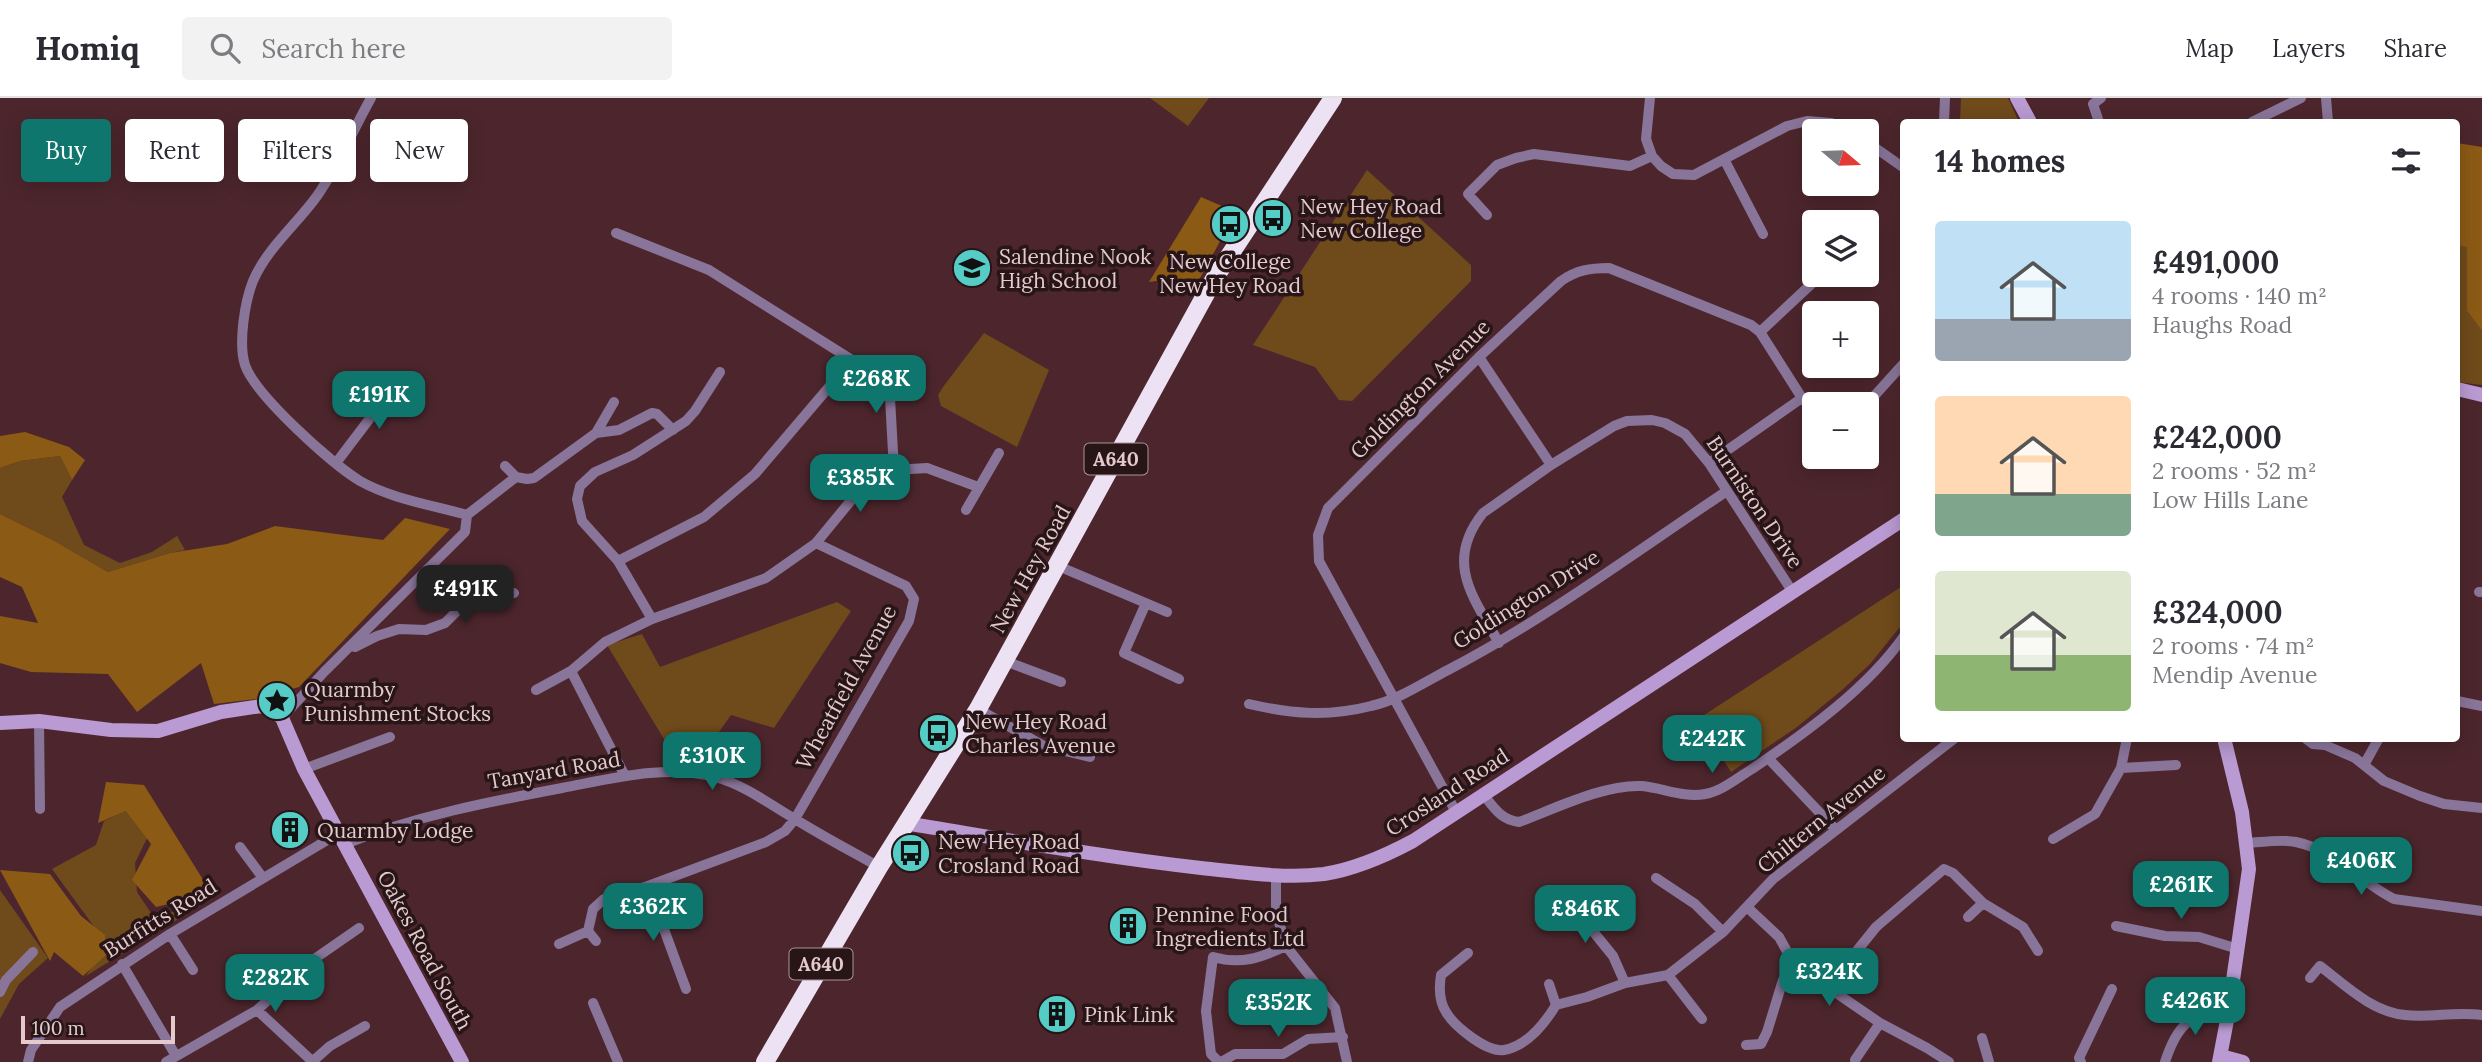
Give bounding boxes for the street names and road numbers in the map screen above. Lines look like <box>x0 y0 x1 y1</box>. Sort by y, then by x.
street label: Goldington Avenue <box>1344 313 1496 465</box>
street label: Burniston Drive <box>1701 431 1809 573</box>
road number: A640 <box>1084 444 1148 474</box>
street label: New Hey Road <box>984 500 1076 638</box>
street label: Goldington Drive <box>1448 543 1604 655</box>
street label: Wheatfield Avenue <box>790 600 902 774</box>
street label: Crosland Road <box>1380 742 1514 842</box>
street label: Tanyard Road <box>486 745 622 795</box>
street label: Chiltern Avenue <box>1751 759 1891 879</box>
street label: Oakes Road South <box>372 866 478 1034</box>
street label: Burfitts Road <box>98 873 222 963</box>
road number: A640 <box>790 948 852 979</box>

